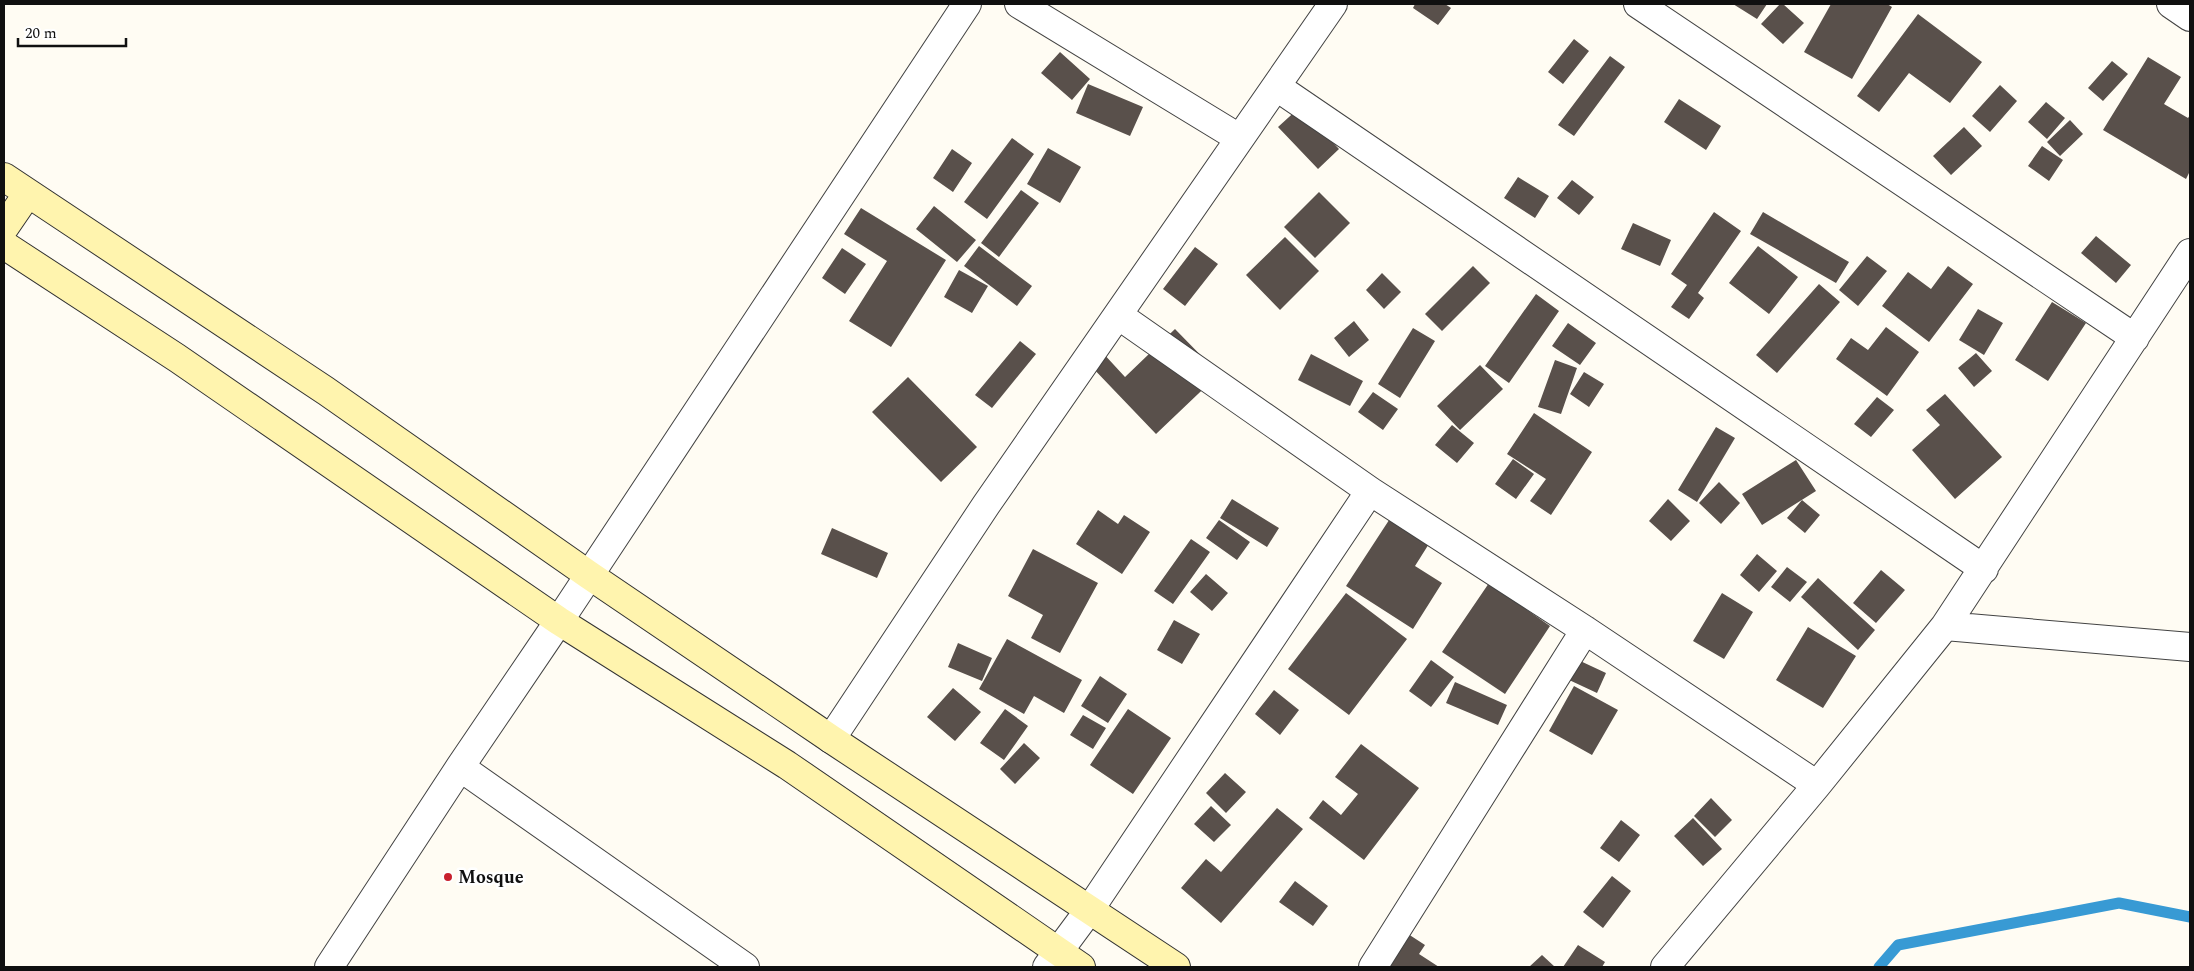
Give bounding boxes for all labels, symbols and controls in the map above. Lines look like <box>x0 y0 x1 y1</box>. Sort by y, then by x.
scale bar <box>18 15 125 47</box>
text: 20 m <box>25 22 57 45</box>
place label: Mosque <box>458 864 524 891</box>
marker: Mosque <box>442 871 454 883</box>

